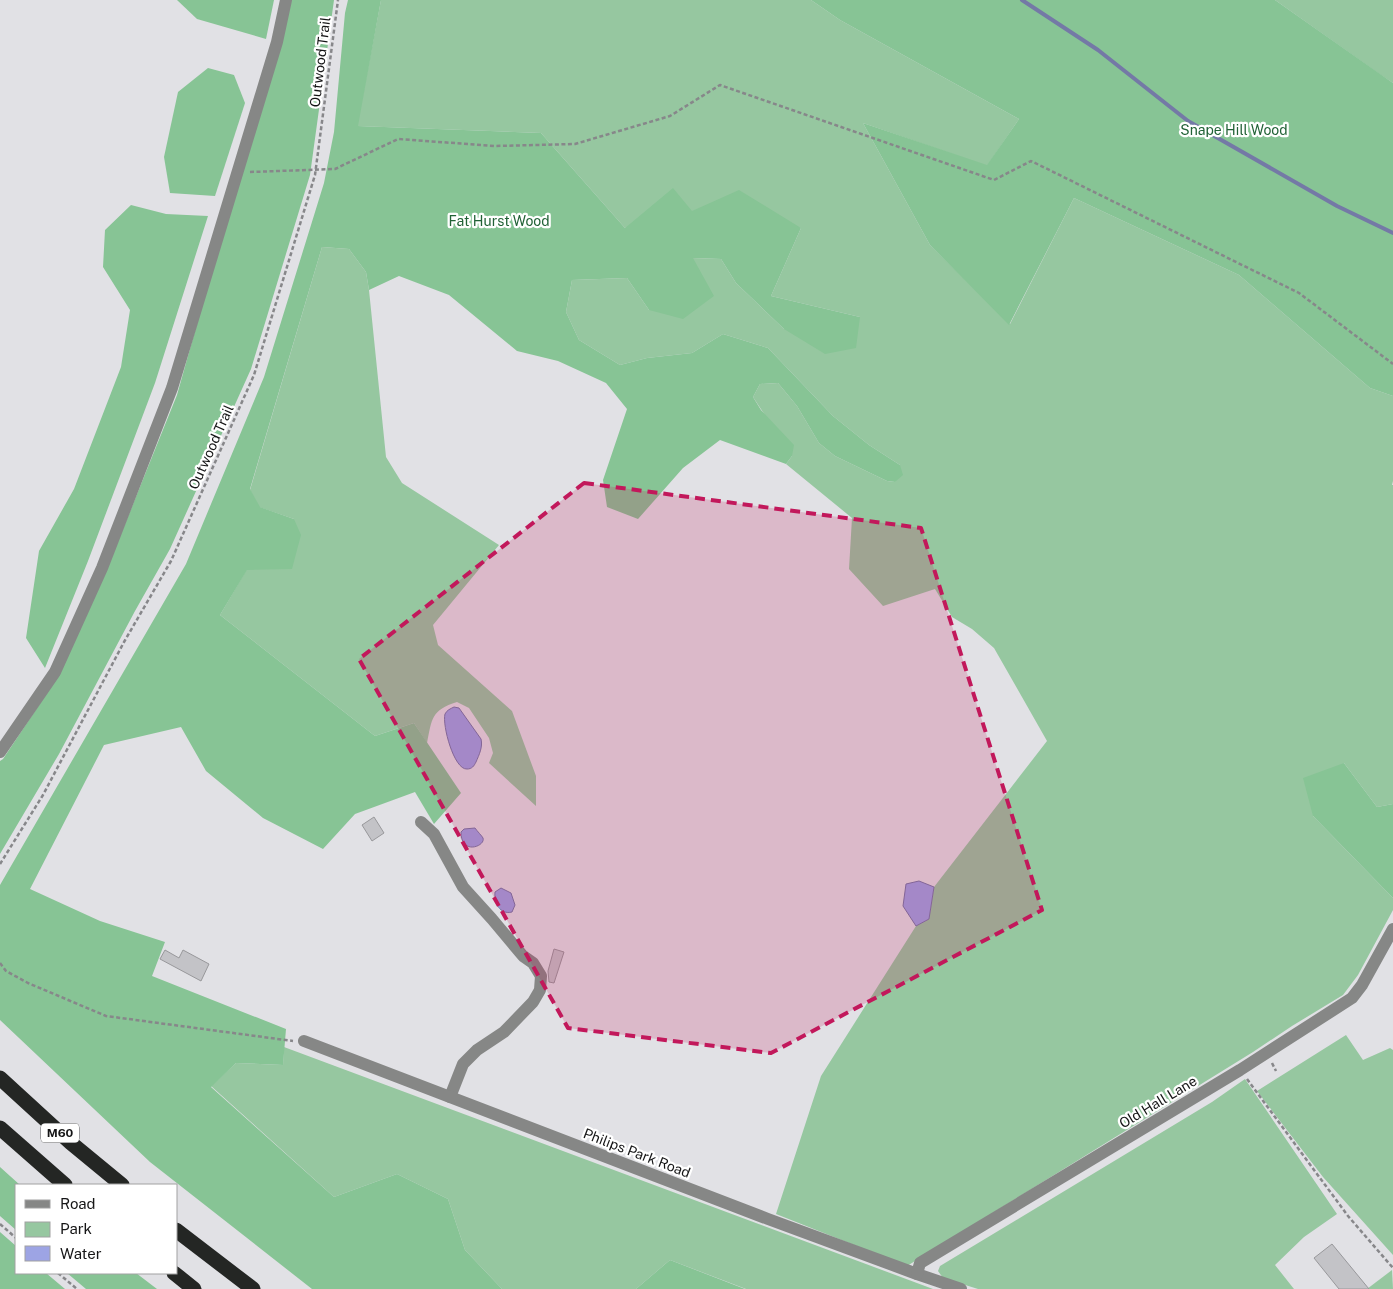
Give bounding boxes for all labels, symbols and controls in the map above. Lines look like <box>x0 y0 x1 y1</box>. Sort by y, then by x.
street label: Outwood Trail <box>307 16 333 108</box>
park label: Snape Hill Wood <box>1180 122 1288 138</box>
park label: Fat Hurst Wood <box>448 213 550 229</box>
street label: Outwood Trail <box>185 402 237 492</box>
street label: Old Hall Lane <box>1116 1073 1200 1131</box>
road number: M60 <box>41 1124 79 1142</box>
street label: Philips Park Road <box>581 1125 693 1181</box>
legend <box>15 1184 178 1274</box>
text: Road <box>60 1195 96 1212</box>
text: Park <box>60 1220 92 1237</box>
text: Water <box>60 1245 102 1262</box>

